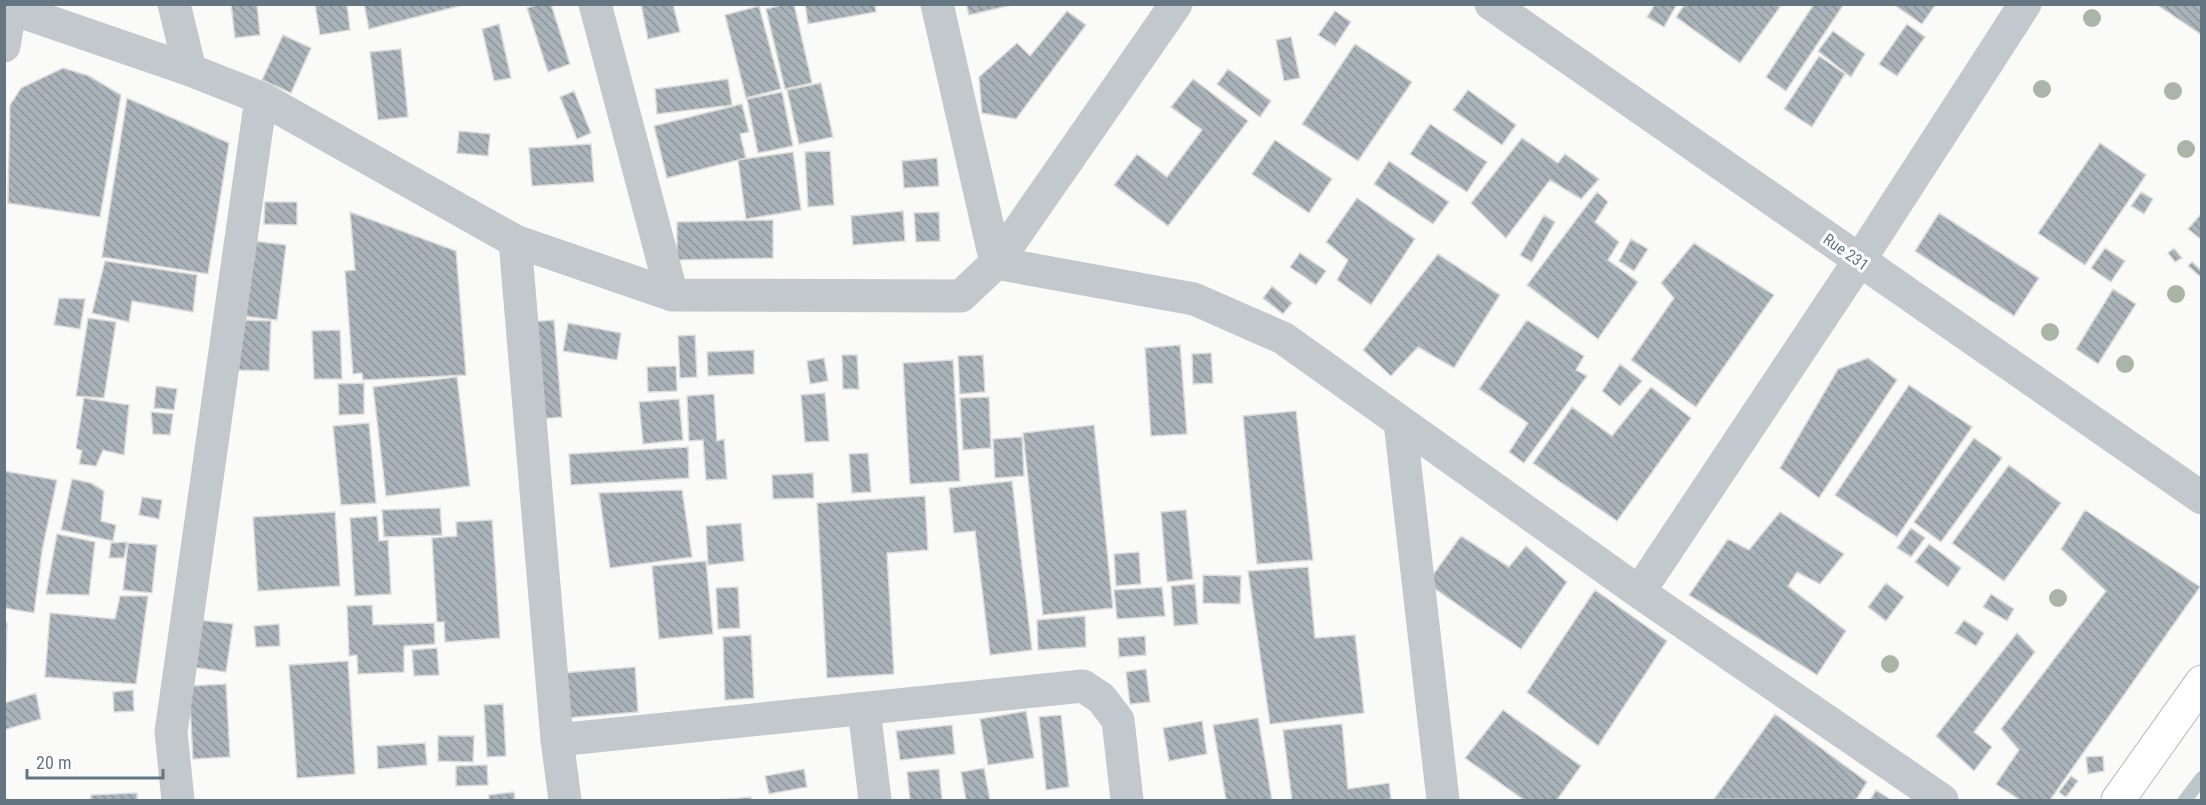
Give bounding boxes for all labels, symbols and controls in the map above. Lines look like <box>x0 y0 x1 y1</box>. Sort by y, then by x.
street label: Rue 231 <box>1820 230 1872 274</box>
scale bar <box>27 742 164 780</box>
text: 20 m <box>36 752 71 773</box>

